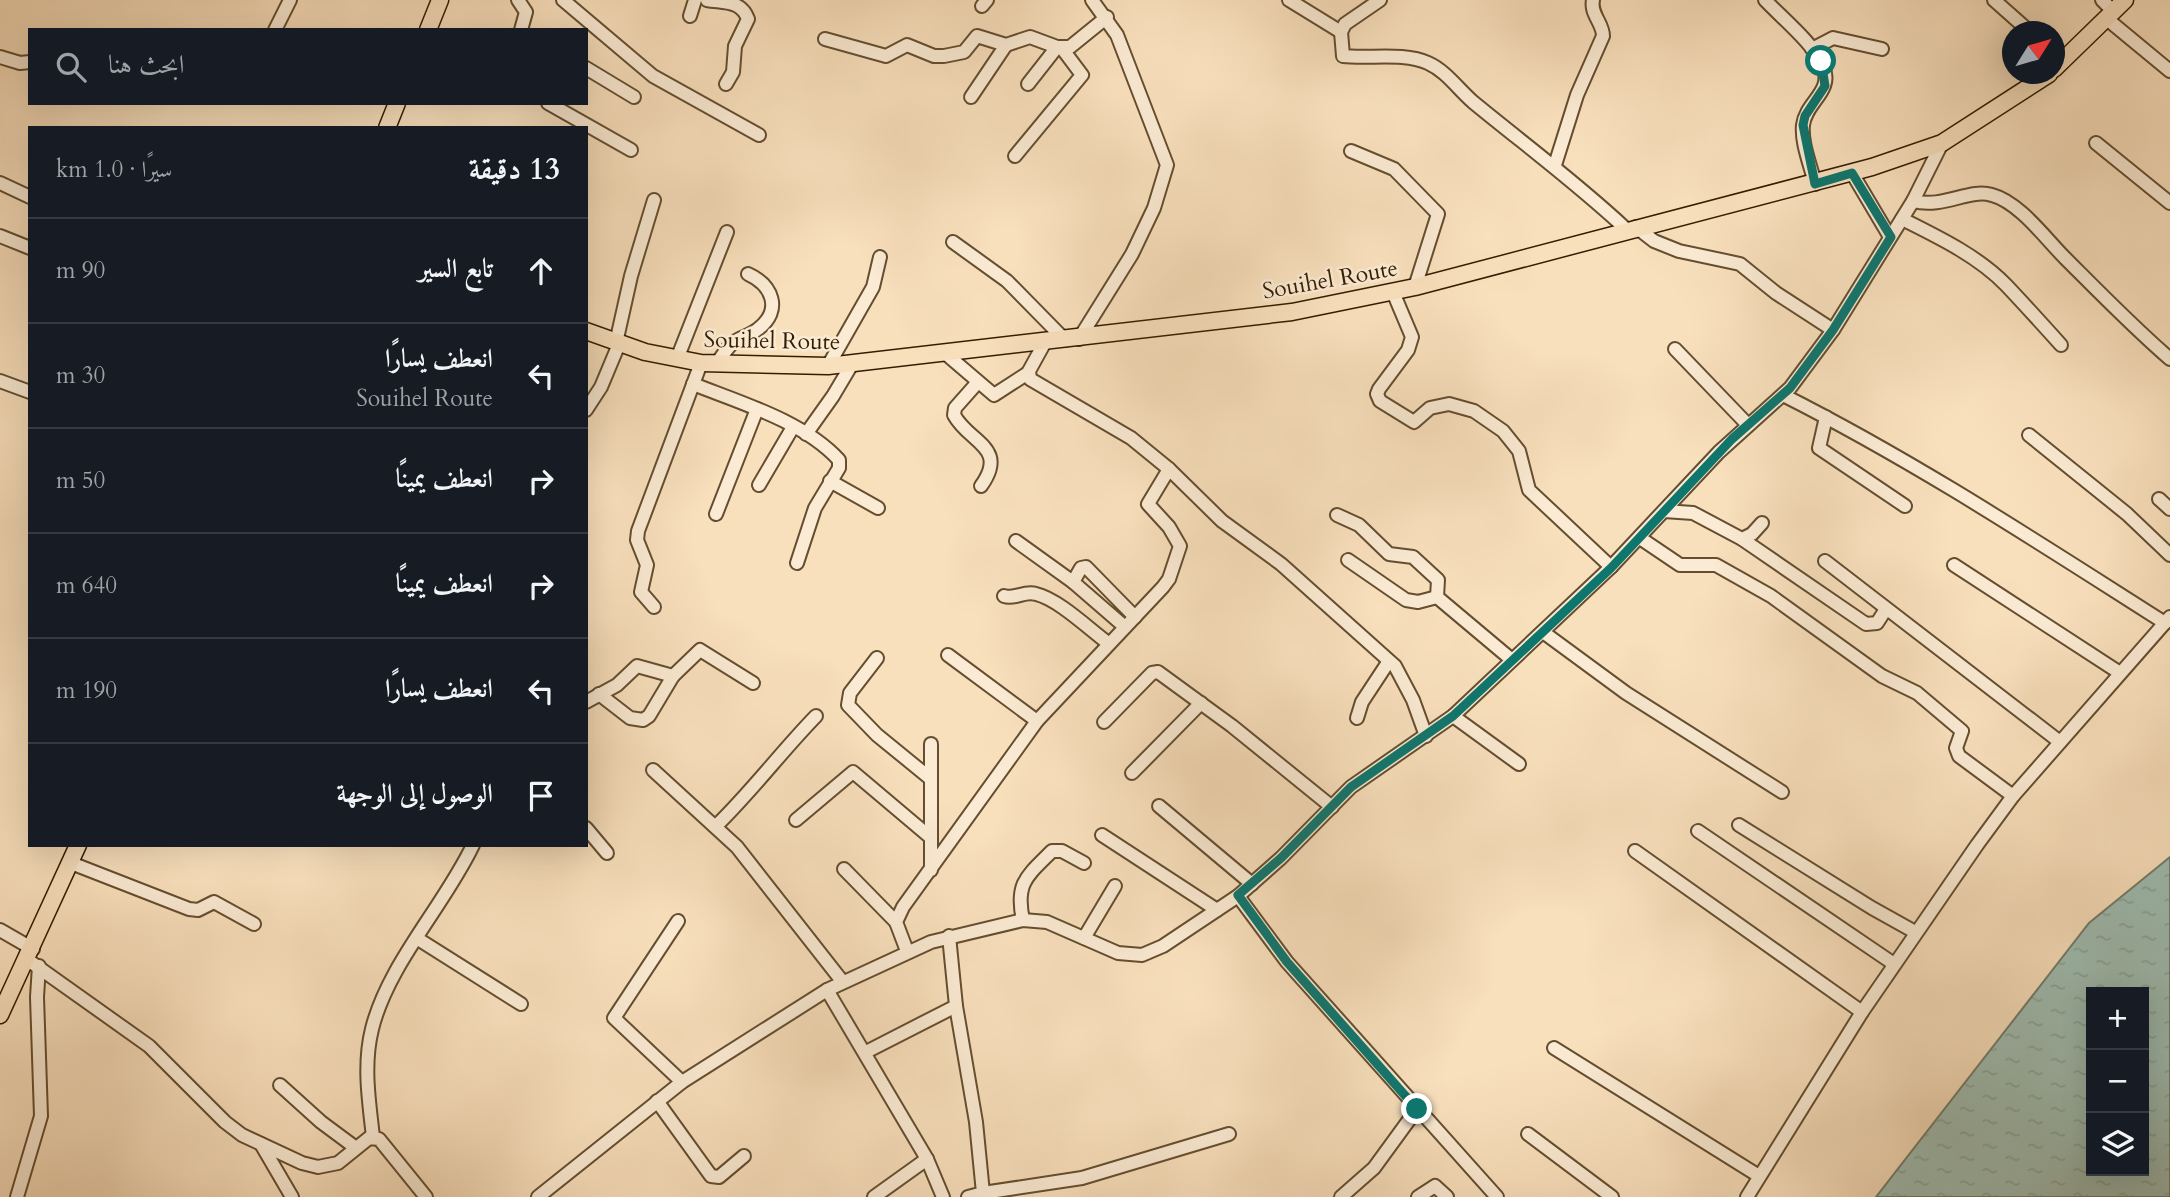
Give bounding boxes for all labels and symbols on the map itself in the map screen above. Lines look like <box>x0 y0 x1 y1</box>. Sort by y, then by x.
north arrow <box>2002 21 2065 84</box>
route start <box>1805 45 1836 76</box>
street label: Souihel Route <box>1260 252 1400 307</box>
street label: Souihel Route <box>703 324 841 357</box>
route end <box>1401 1093 1432 1124</box>

